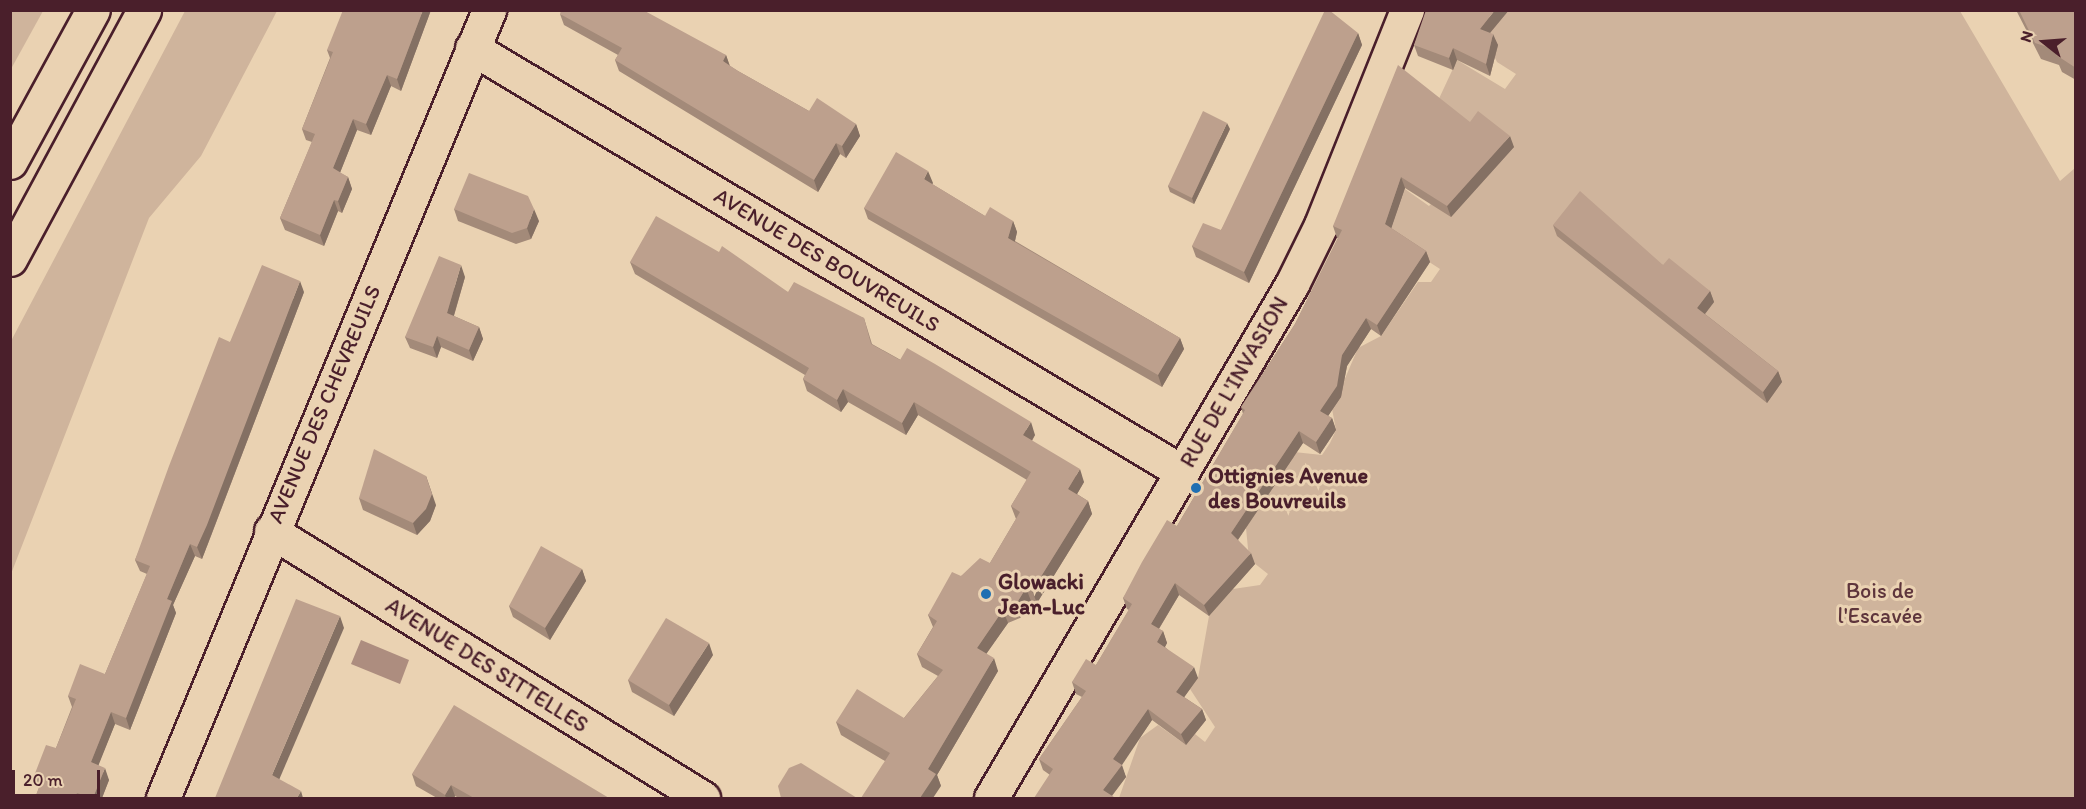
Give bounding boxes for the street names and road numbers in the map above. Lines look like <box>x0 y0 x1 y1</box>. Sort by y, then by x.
street label: AVENUE DES BOUVREUILS <box>710 183 944 337</box>
street label: AVENUE DES CHEVREUILS <box>262 281 386 527</box>
street label: RUE DE L'INVASION <box>1174 292 1294 472</box>
street label: AVENUE DES SITTELLES <box>381 592 593 738</box>

